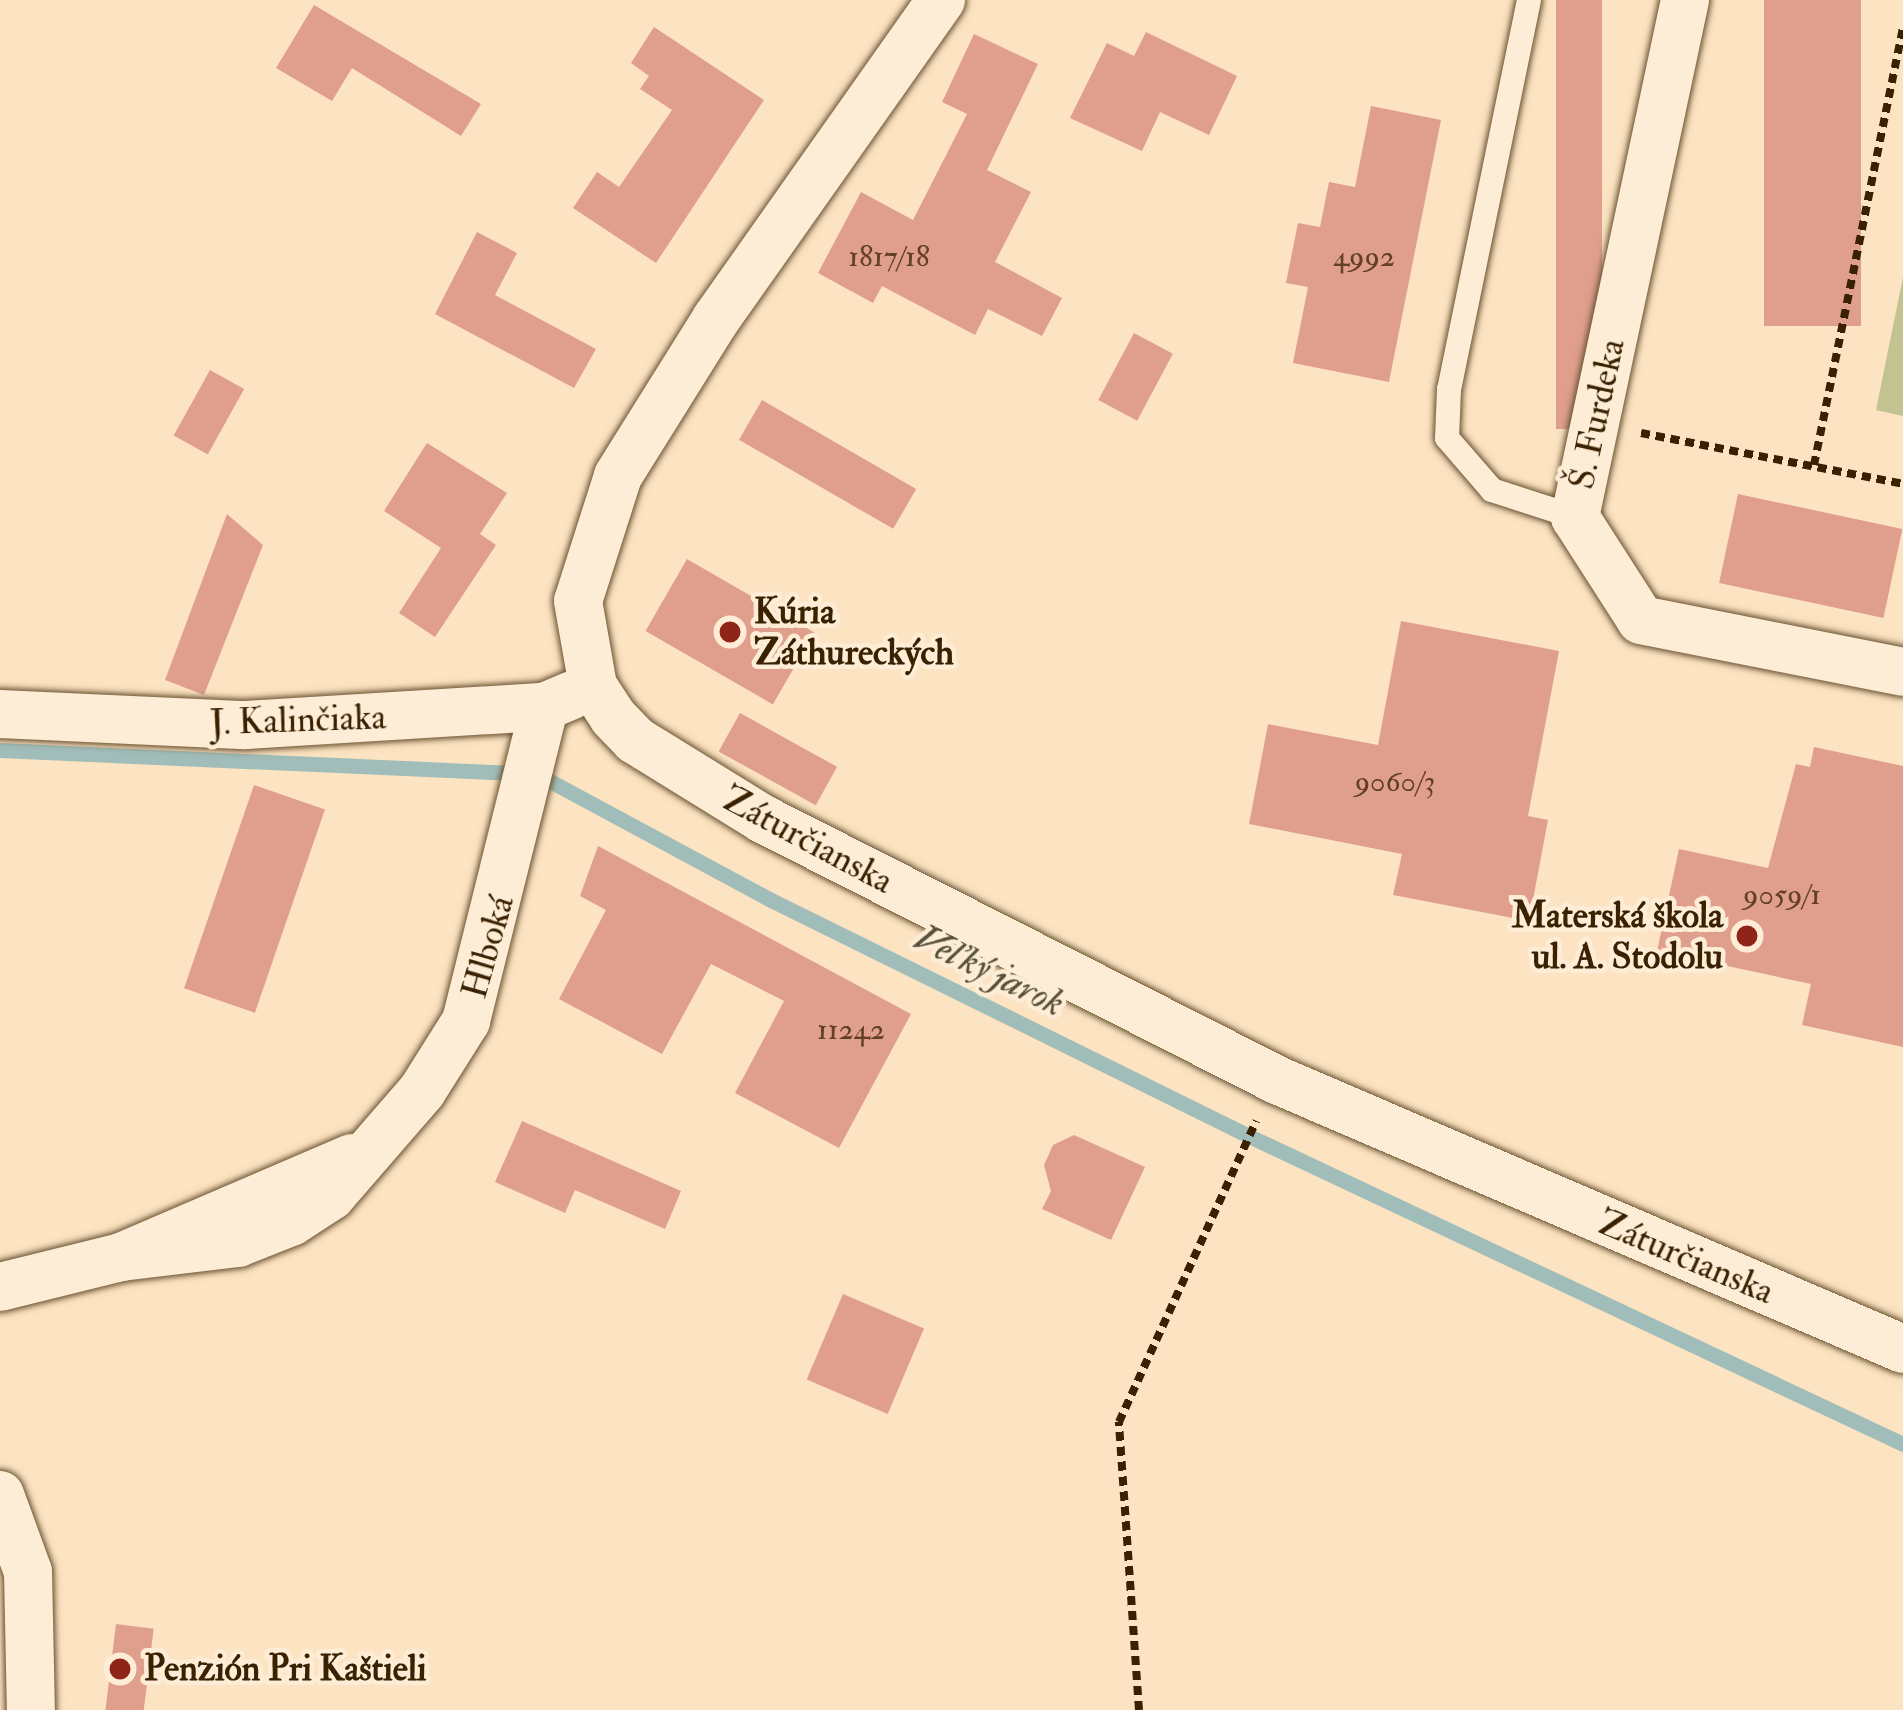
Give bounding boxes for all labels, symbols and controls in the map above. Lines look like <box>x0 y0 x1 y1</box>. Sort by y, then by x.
house number: 1817/18 <box>848 239 930 275</box>
house number: 4992 <box>1333 239 1395 275</box>
street label: Š. Furdeka <box>1560 335 1634 493</box>
place label: Kúria Záthureckých <box>754 589 954 674</box>
marker: Kúria Záthureckých <box>717 619 743 645</box>
street label: J. Kalinčiaka <box>209 695 387 745</box>
house number: 9060/3 <box>1355 764 1435 800</box>
street label: Záturčianska <box>715 777 901 903</box>
house number: 9059/1 <box>1743 877 1821 913</box>
street label: Hlboká <box>453 891 523 1003</box>
place label: Materská škola ul. A. Stodolu <box>1512 893 1723 978</box>
water label: Veľký jarok <box>906 915 1072 1027</box>
marker: Materská škola ul. A. Stodolu <box>1734 923 1760 949</box>
house number: 11242 <box>817 1012 885 1048</box>
street label: Záturčianska <box>1592 1201 1780 1313</box>
place label: Penzión Pri Kaštieli <box>144 1647 427 1691</box>
marker: Penzión Pri Kaštieli <box>107 1656 133 1682</box>

